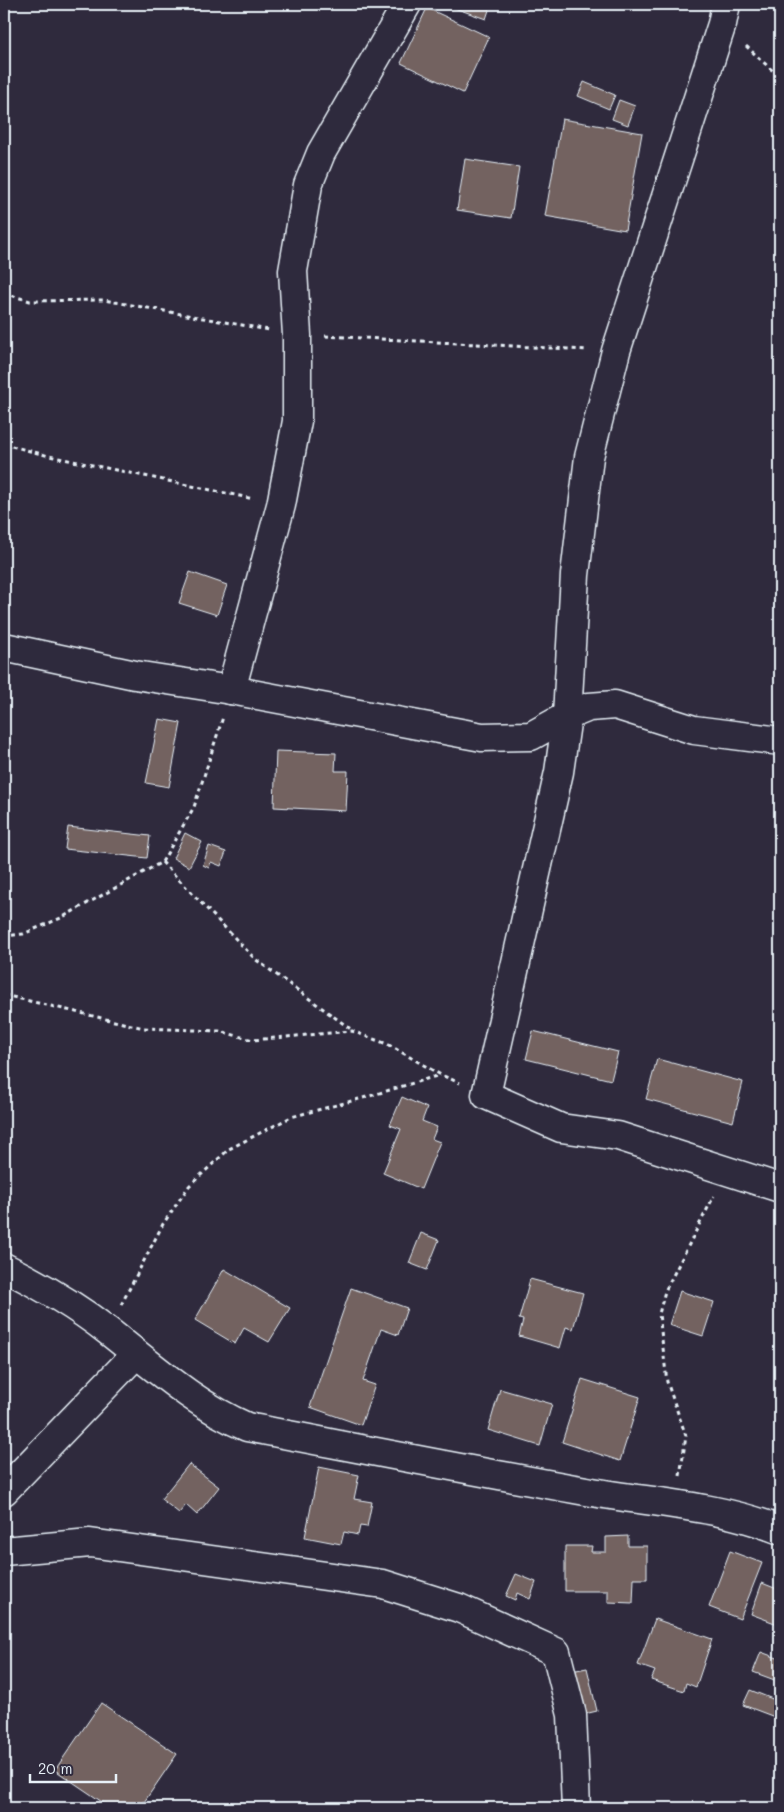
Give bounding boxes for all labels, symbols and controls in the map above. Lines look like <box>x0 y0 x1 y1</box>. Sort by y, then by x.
scale bar <box>30 1752 116 1784</box>
text: 20 m <box>38 1758 72 1778</box>

